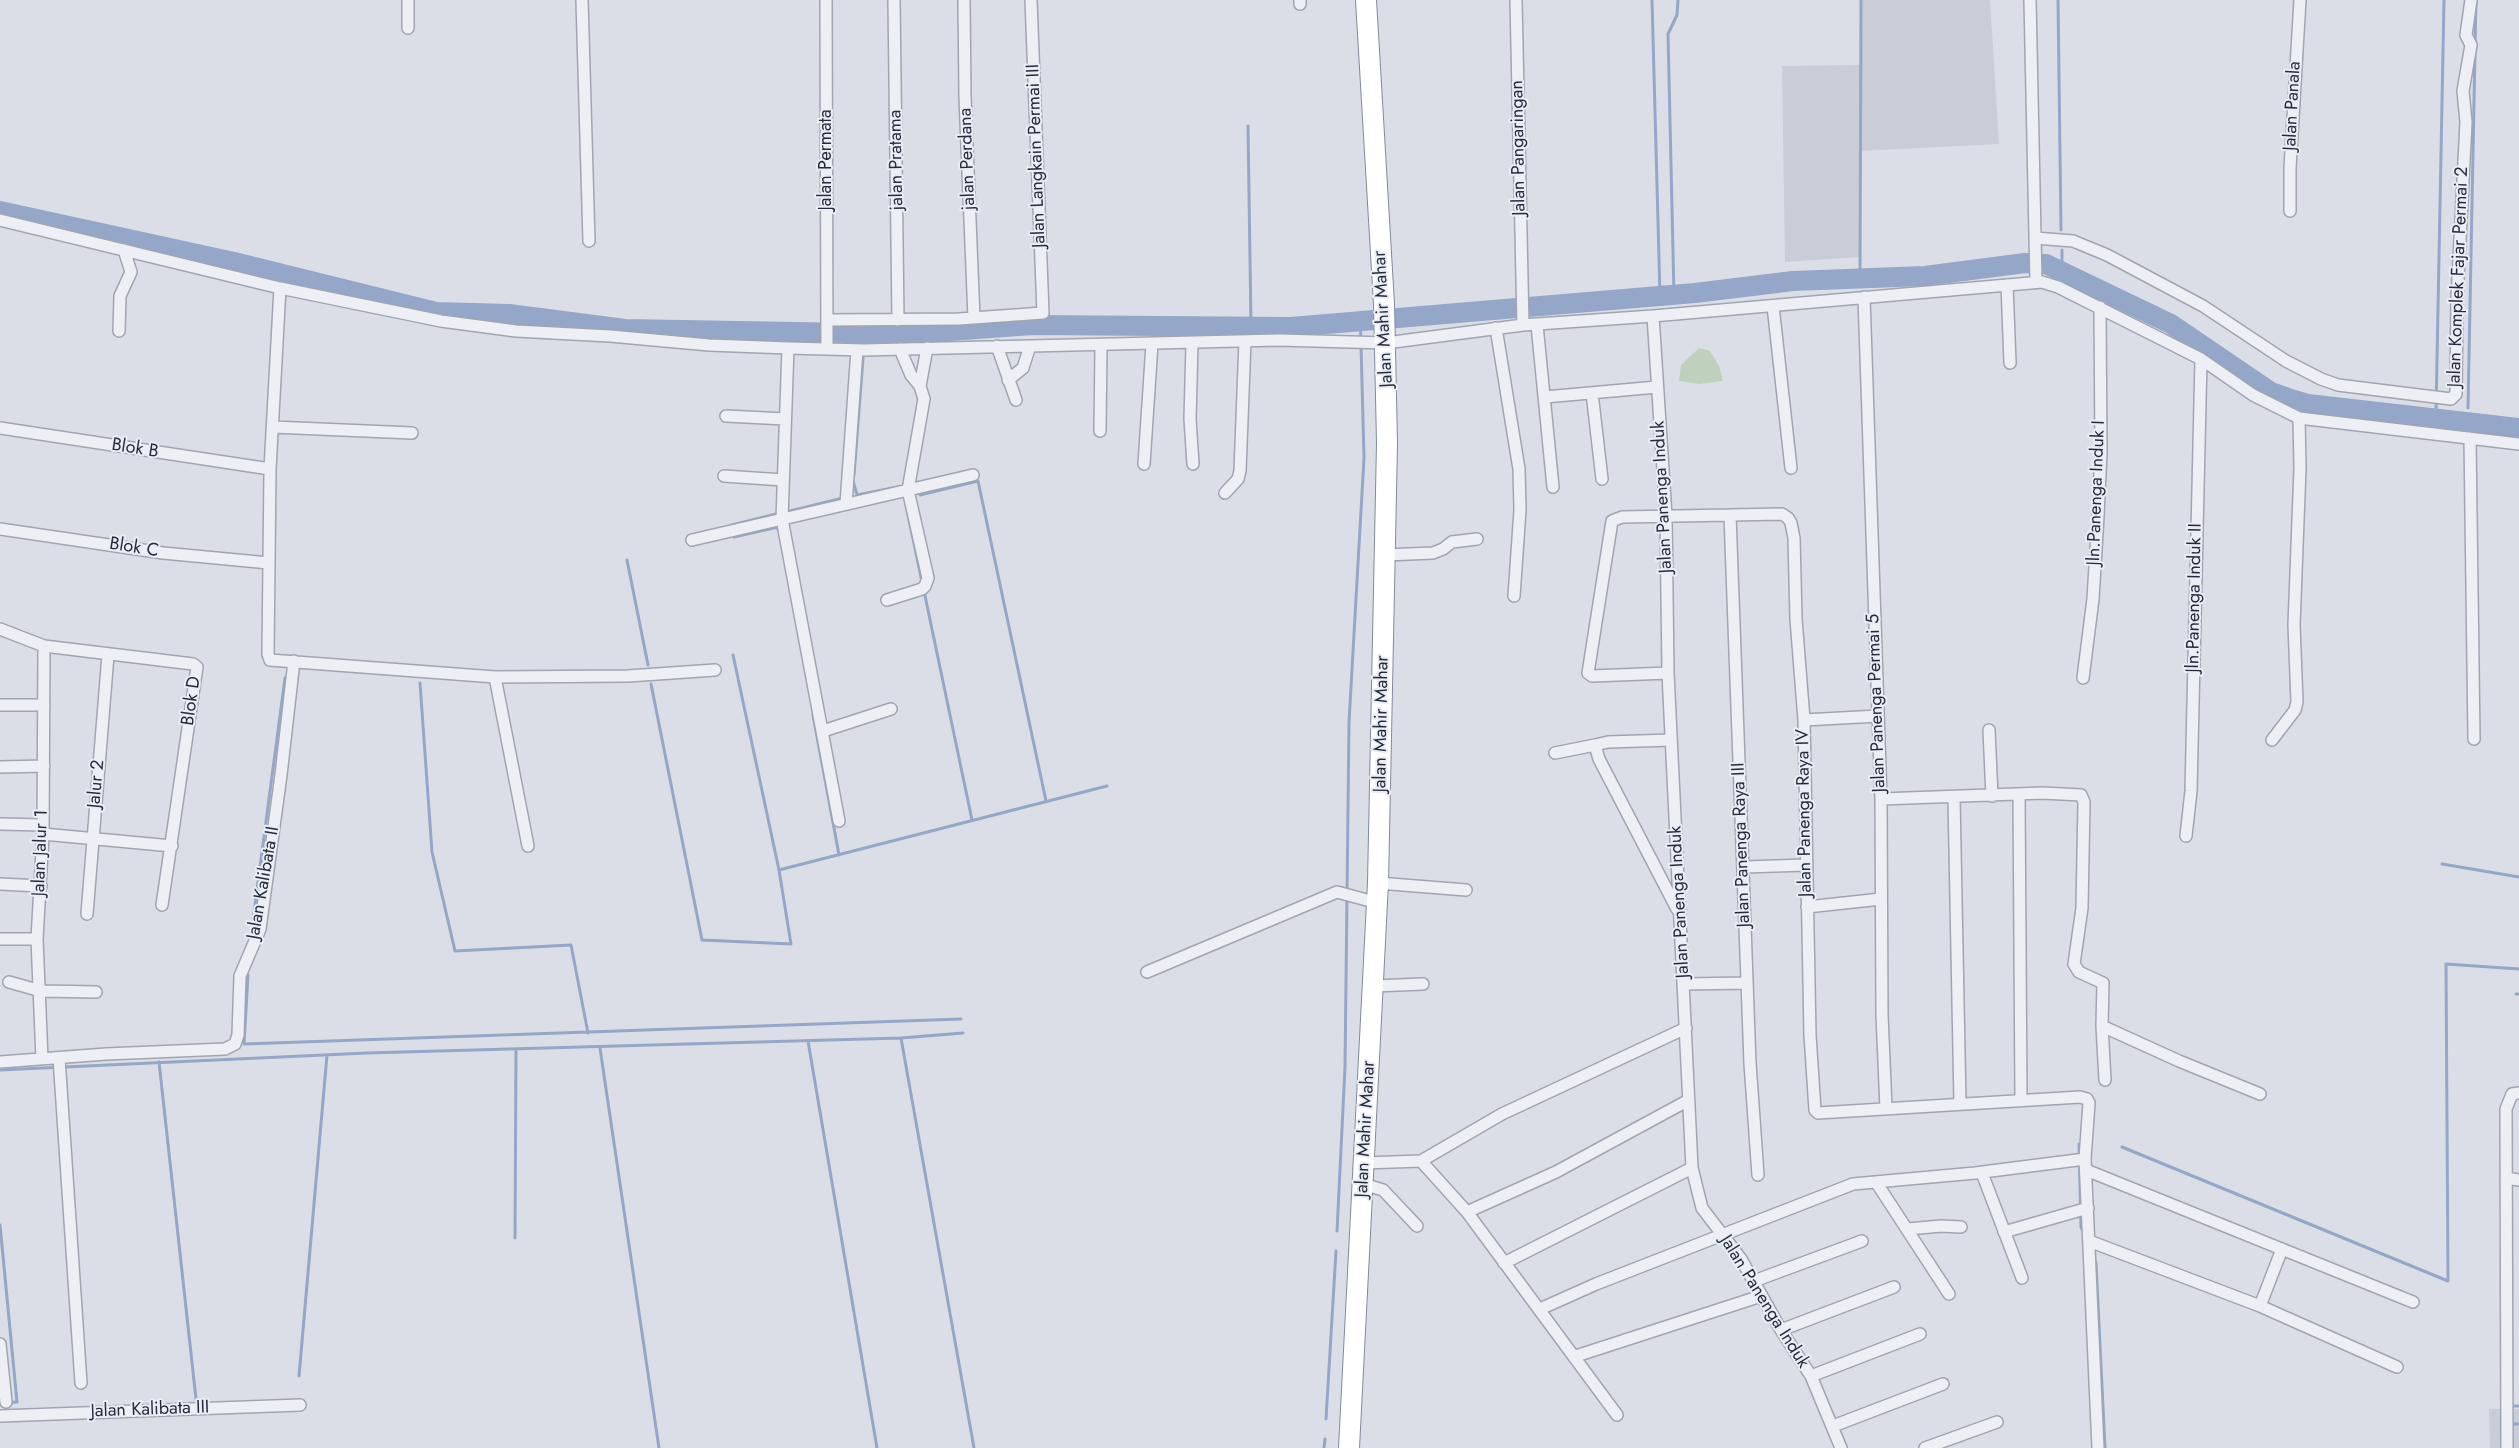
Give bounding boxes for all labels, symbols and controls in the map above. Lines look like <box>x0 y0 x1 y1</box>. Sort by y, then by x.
street label: Jalan Panala <box>2280 61 2306 151</box>
street label: Jalan Langkain Permai III <box>1023 64 1051 248</box>
street label: Jalan Pangaringan <box>1507 80 1531 216</box>
street label: jalan Perdana <box>955 107 981 211</box>
street label: Jalan Permata <box>816 109 838 211</box>
street label: jalan Pratama <box>885 109 909 211</box>
street label: Jalan Komplek Fajar Permai 2 <box>2444 166 2474 388</box>
street label: Jalan Mahir Mahar <box>1370 250 1398 388</box>
street label: Jalan Panenga Induk <box>1648 420 1678 574</box>
street label: Jln.Panenga Induk I <box>2084 420 2110 566</box>
street label: Blok B <box>110 435 160 463</box>
street label: Jln.Panenga Induk II <box>2183 523 2207 673</box>
street label: Blok C <box>108 533 160 563</box>
street label: Jalan Panenga Permai 5 <box>1863 613 1891 793</box>
street label: Jalan Mahir Mahar <box>1370 655 1394 793</box>
street label: Blok D <box>178 675 206 727</box>
street label: Jalan Panenga Raya IV <box>1793 729 1817 897</box>
street label: Jalur 2 <box>84 759 110 809</box>
street label: Jalan Panenga Raya III <box>1728 762 1756 928</box>
street label: Jalan Jalur 1 <box>29 809 53 897</box>
street label: Jalan Kalibata II <box>243 825 285 941</box>
street label: Jalan Panenga Induk <box>1665 825 1695 979</box>
street label: Jalan Mahir Mahar <box>1352 1060 1380 1198</box>
street label: Jalan Panenga Induk <box>1714 1232 1814 1372</box>
street label: Jalan Kalibata III <box>90 1397 210 1423</box>

